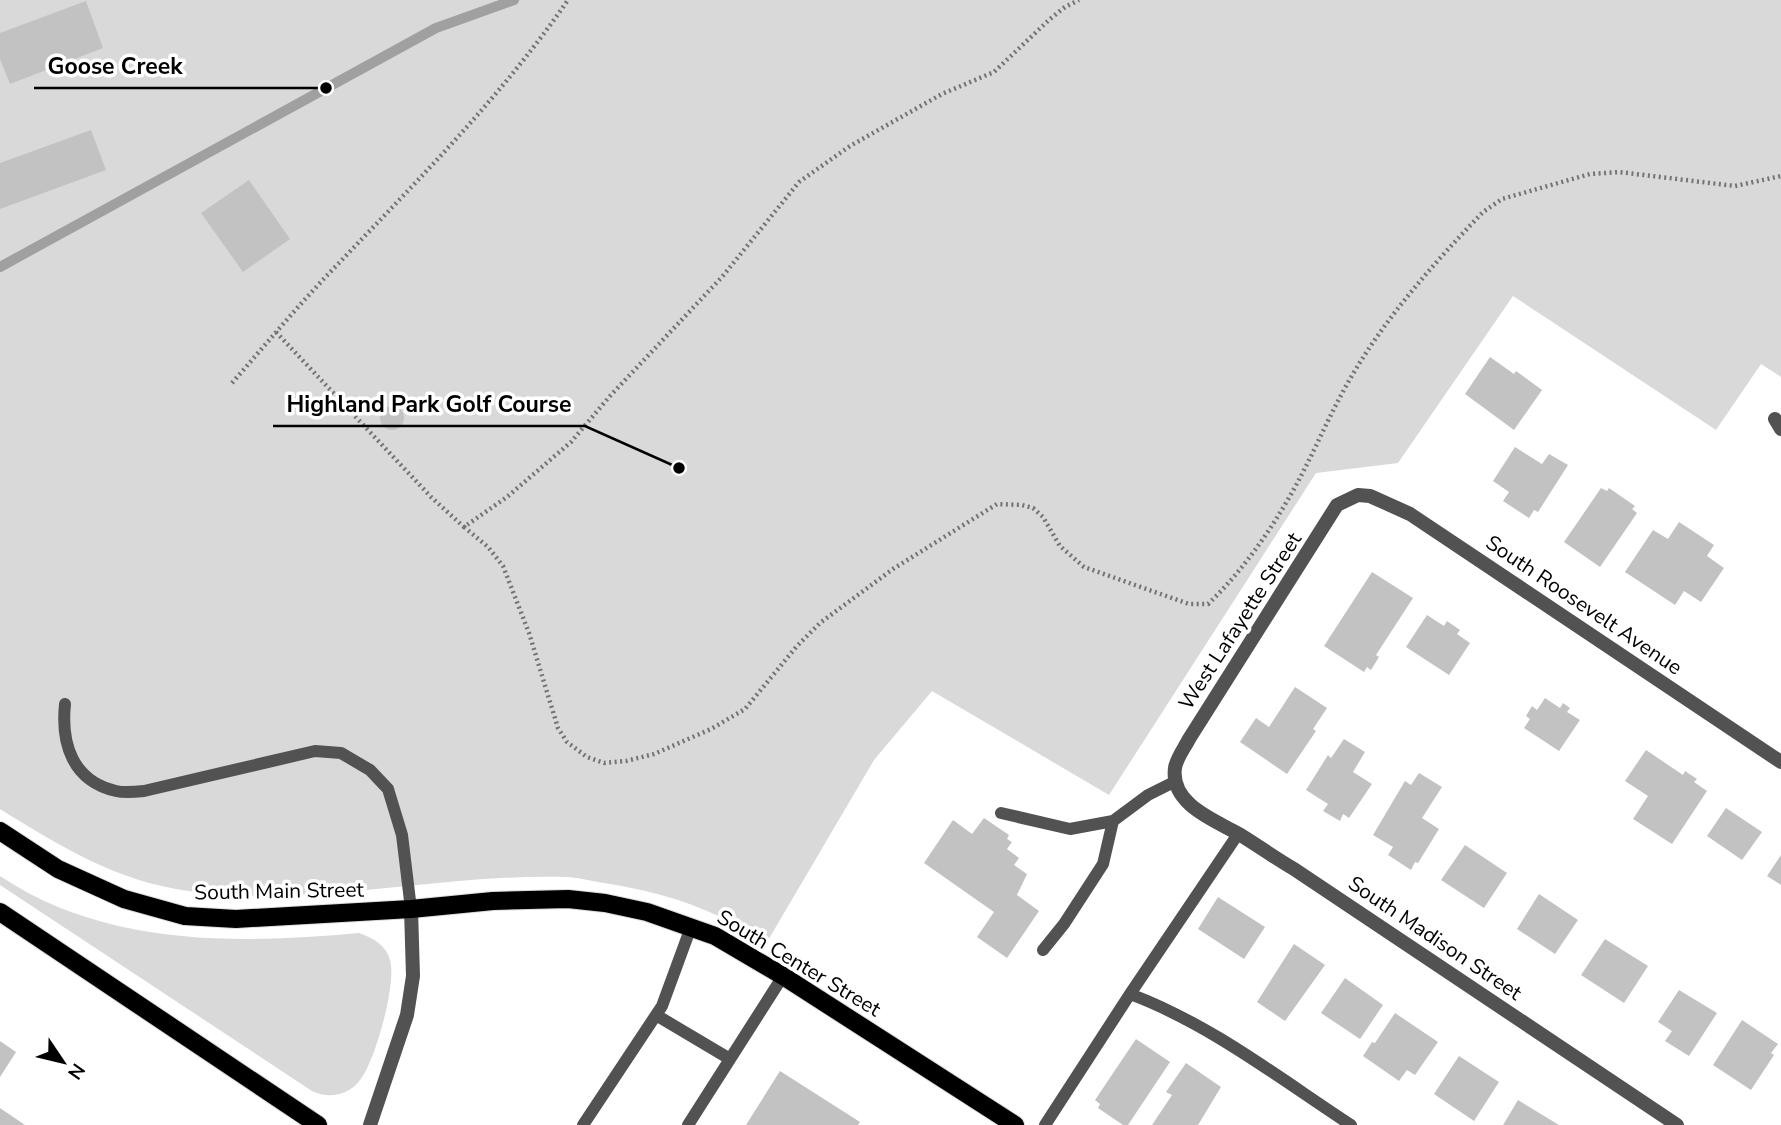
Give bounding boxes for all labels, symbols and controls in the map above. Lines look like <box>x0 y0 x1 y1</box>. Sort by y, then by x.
callout: Goose Creek <box>34 44 197 88</box>
text: Goose Creek <box>47 51 183 82</box>
callout: Highland Park Golf Course <box>273 382 585 426</box>
text: Highland Park Golf Course <box>287 389 571 420</box>
street label: West Lafayette Street <box>1172 526 1308 715</box>
street label: South Roosevelt Avenue <box>1480 529 1688 681</box>
street label: South Madison Street <box>1343 869 1528 1007</box>
street label: South Main Street <box>194 876 365 906</box>
street label: South Center Street <box>712 903 887 1023</box>
north arrow <box>28 1027 98 1097</box>
text: N <box>61 1058 91 1084</box>

